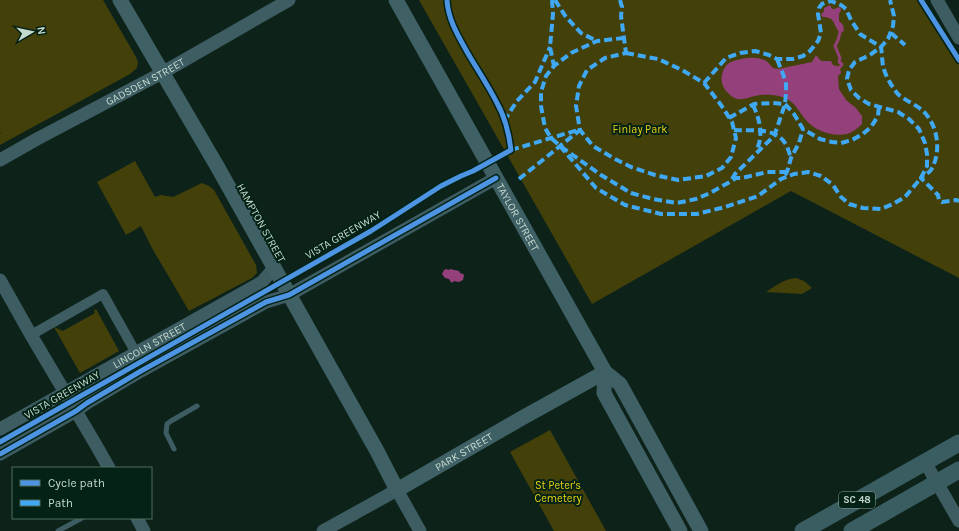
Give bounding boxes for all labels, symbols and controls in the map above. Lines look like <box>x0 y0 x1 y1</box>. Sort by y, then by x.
north arrow <box>12 12 52 52</box>
text: N <box>34 26 48 35</box>
street label: GADSDEN STREET <box>103 55 187 108</box>
park label: Finlay Park <box>613 123 667 136</box>
street label: HAMPTON STREET <box>234 181 288 265</box>
street label: TAYLOR STREET <box>494 181 542 254</box>
street label: VISTA GREENWAY <box>303 208 383 262</box>
street label: LINCOLN STREET <box>110 319 188 371</box>
street label: VISTA GREENWAY <box>22 368 102 422</box>
street label: PARK STREET <box>432 429 496 473</box>
legend <box>12 467 152 519</box>
text: Cycle path <box>48 476 105 490</box>
park label: St Peter's Cemetery <box>534 479 582 505</box>
road number: SC 48 <box>839 492 875 508</box>
text: Path <box>48 496 73 510</box>

